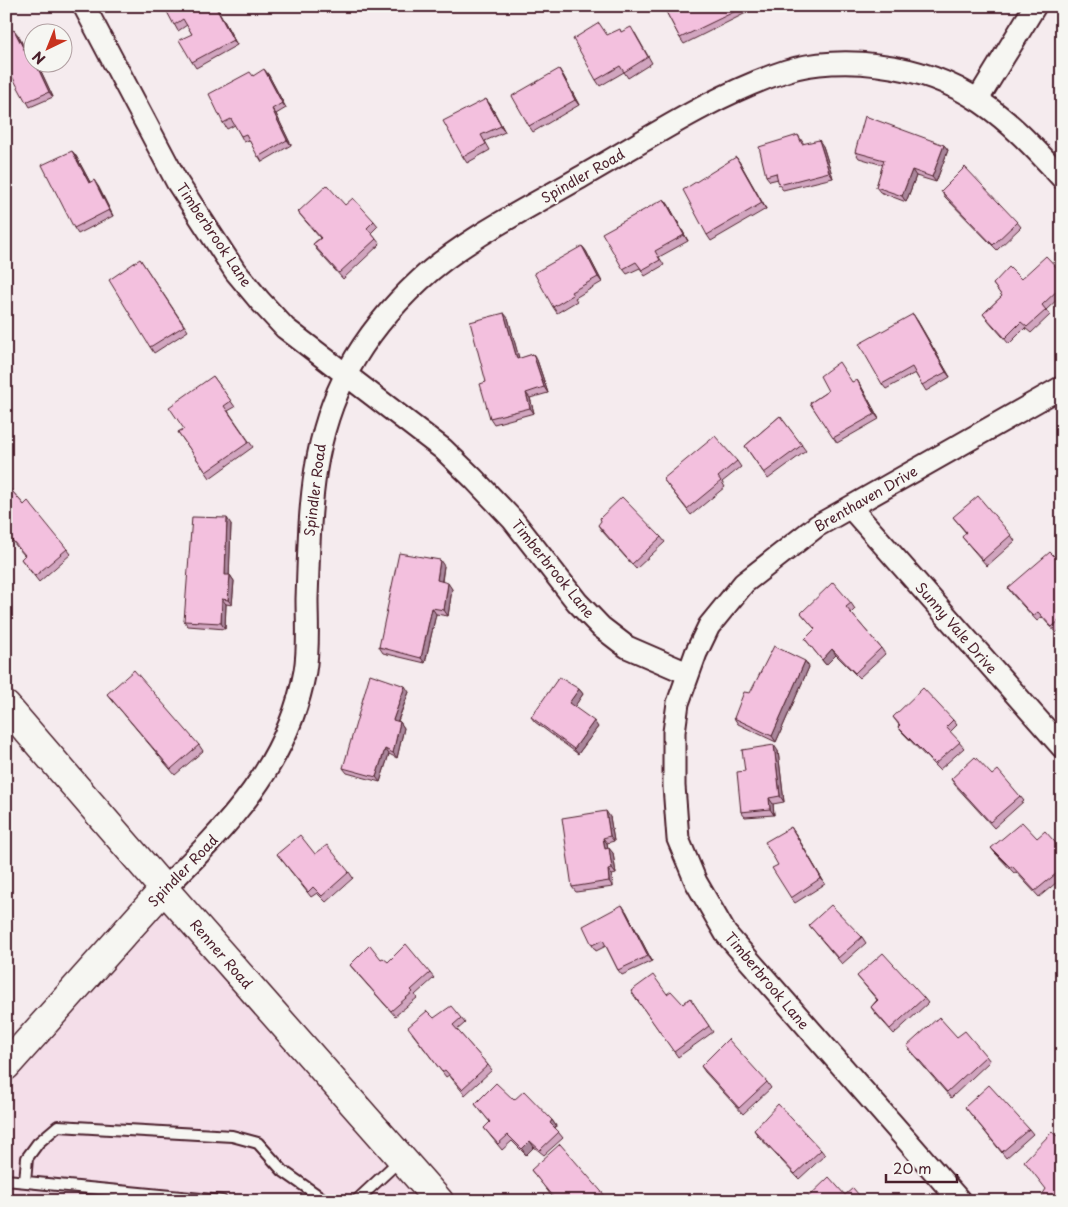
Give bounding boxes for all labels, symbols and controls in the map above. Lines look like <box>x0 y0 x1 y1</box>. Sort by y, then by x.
north arrow <box>22 22 72 72</box>
text: N <box>28 46 50 69</box>
street label: Spindler Road <box>537 143 628 208</box>
street label: Timberbrook Lane <box>172 178 257 291</box>
street label: Spindler Road <box>298 442 331 538</box>
street label: Brenthaven Drive <box>810 460 921 537</box>
street label: Timberbrook Lane <box>507 515 600 623</box>
street label: Sunny Vale Drive <box>911 577 1002 678</box>
street label: Spindler Road <box>143 830 223 912</box>
street label: Renner Road <box>185 914 258 993</box>
street label: Timberbrook Lane <box>720 927 815 1034</box>
scale bar <box>886 1152 957 1184</box>
text: 20 m <box>893 1156 932 1179</box>

